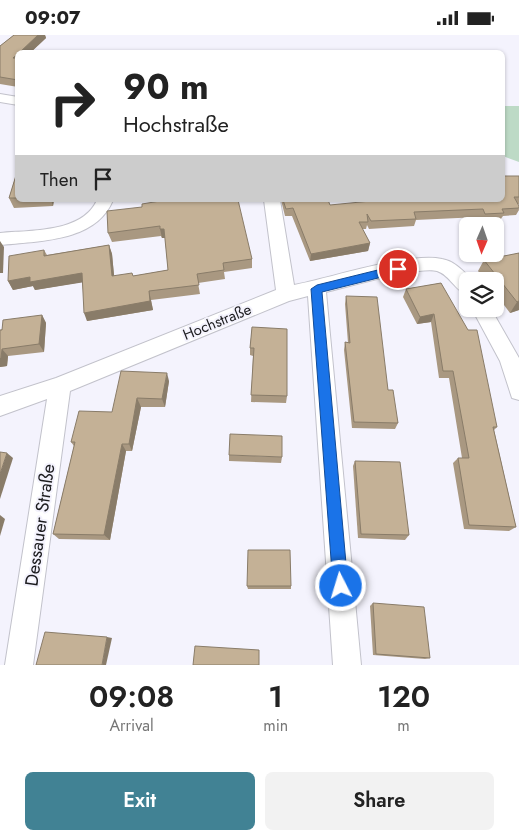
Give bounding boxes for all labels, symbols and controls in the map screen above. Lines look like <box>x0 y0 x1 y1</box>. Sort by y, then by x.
text: 09:07 <box>25 4 80 31</box>
text: 90 m <box>123 62 209 112</box>
icon: right <box>40 70 105 135</box>
text: Hochstraße <box>123 108 229 140</box>
icon: arrive <box>89 165 117 193</box>
text: Then <box>40 166 79 193</box>
north arrow <box>459 217 504 263</box>
map controls <box>459 217 504 317</box>
pin <box>377 248 419 290</box>
icon: arrive <box>384 255 412 283</box>
button: layers <box>459 272 504 317</box>
street label: Hochstraße <box>179 298 255 346</box>
street label: Dessauer Straße <box>19 462 61 588</box>
position arrow <box>314 559 366 611</box>
text: 09:08 <box>89 675 174 718</box>
text: 1 <box>268 675 283 718</box>
text: 120 <box>377 675 430 718</box>
text: Arrival <box>110 714 154 737</box>
text: min <box>263 714 288 737</box>
text: m <box>397 714 410 737</box>
button: Exit <box>25 772 255 830</box>
button: Share <box>265 772 494 830</box>

